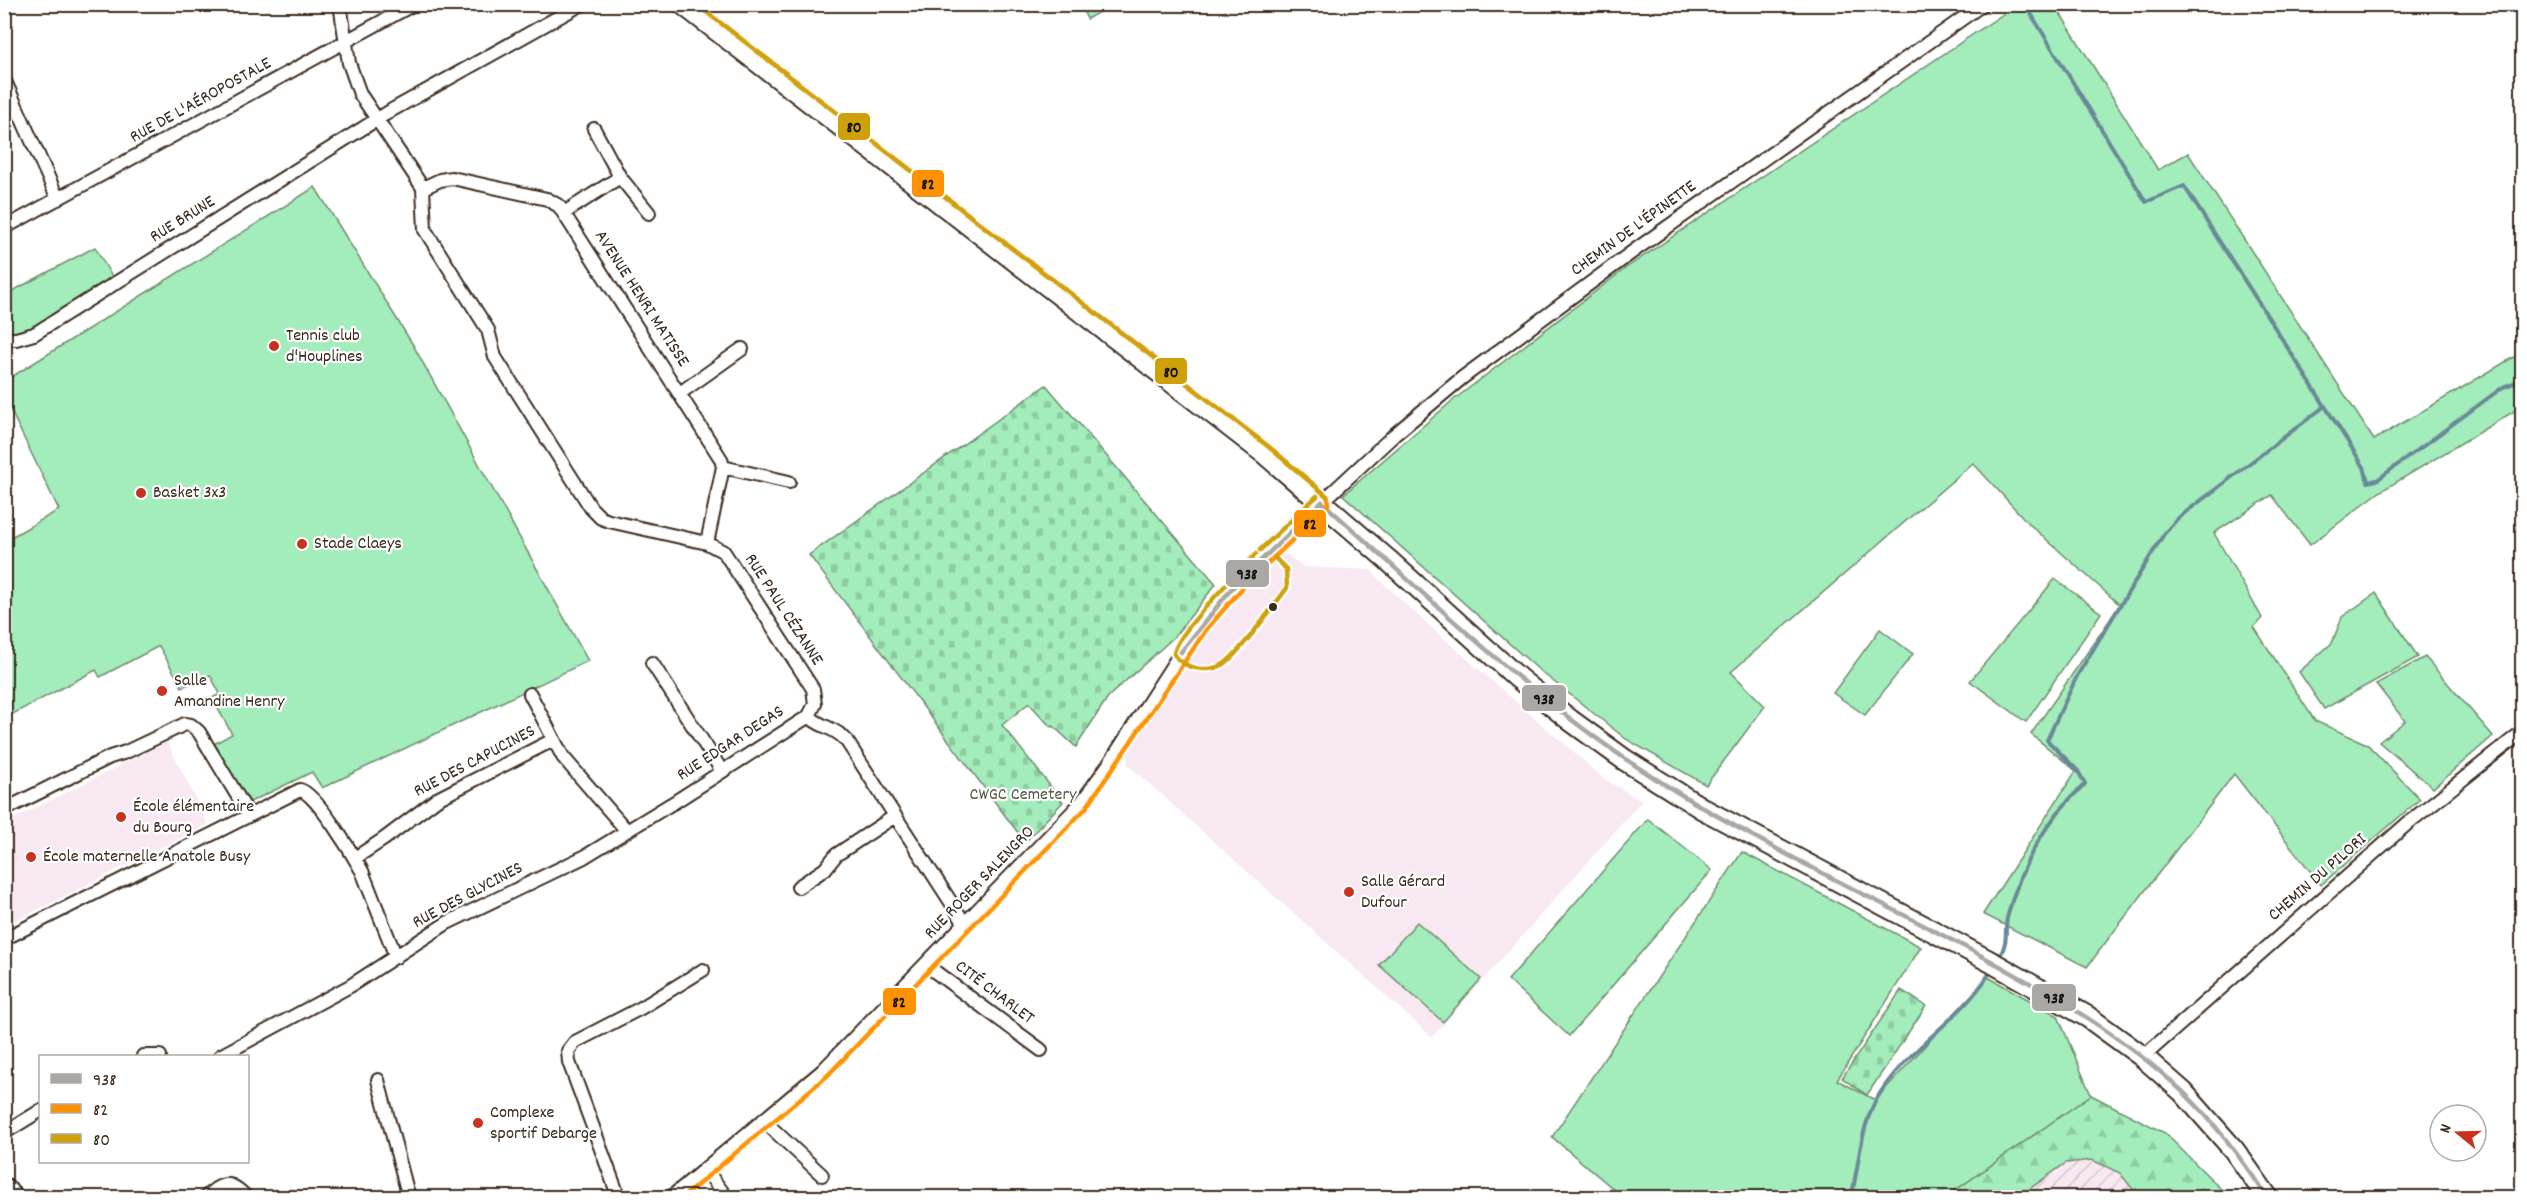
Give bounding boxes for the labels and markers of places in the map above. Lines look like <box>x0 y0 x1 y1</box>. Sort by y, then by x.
place label: Tennis club d'Houplines <box>286 324 363 370</box>
marker: Tennis club d'Houplines <box>267 339 281 353</box>
place label: Basket 3x3 <box>153 481 226 506</box>
marker: Basket 3x3 <box>134 486 148 500</box>
place label: Stade Claeys <box>314 532 402 557</box>
marker: Stade Claeys <box>295 537 309 551</box>
unlabelled marker <box>1267 601 1279 613</box>
place label: Salle Amandine Henry <box>174 669 285 715</box>
marker: Salle Amandine Henry <box>155 684 169 698</box>
place label: École élémentaire du Bourg <box>133 795 254 841</box>
marker: École élémentaire du Bourg <box>114 810 128 824</box>
place label: École maternelle Anatole Busy <box>43 845 251 870</box>
marker: École maternelle Anatole Busy <box>24 850 38 864</box>
place label: Salle Gérard Dufour <box>1361 870 1445 916</box>
marker: Salle Gérard Dufour <box>1342 885 1356 899</box>
place label: Complexe sportif Debarge <box>490 1101 597 1147</box>
marker: Complexe sportif Debarge <box>471 1116 485 1130</box>

